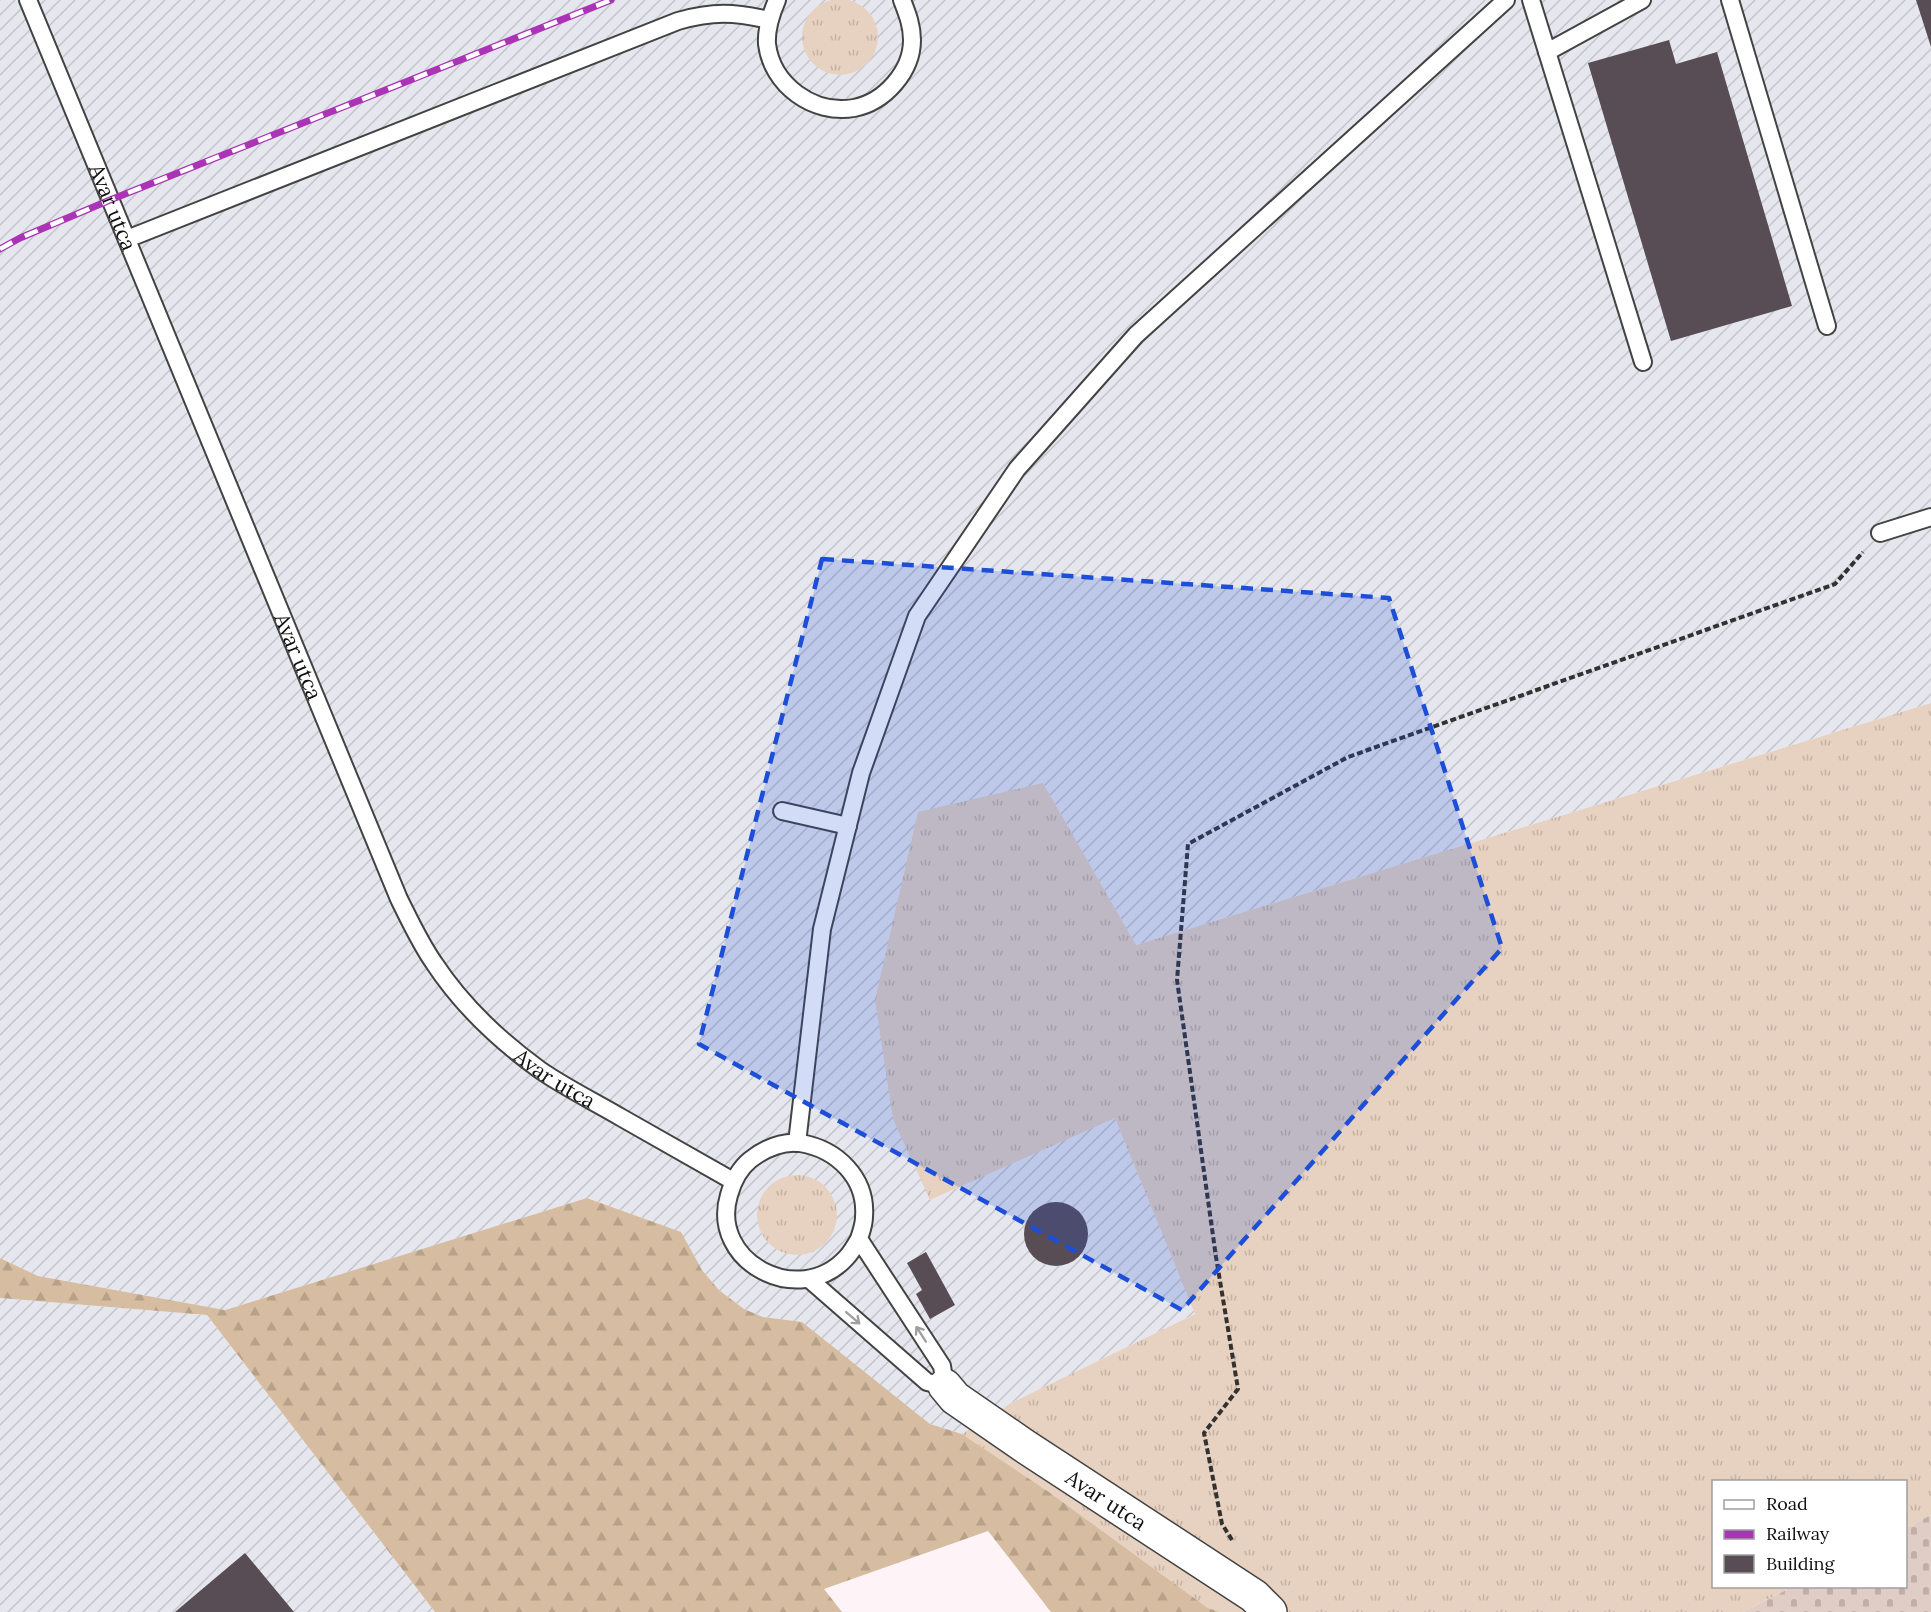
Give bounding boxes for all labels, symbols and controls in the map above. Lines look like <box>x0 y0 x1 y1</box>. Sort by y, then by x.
street label: Avar utca <box>83 159 143 255</box>
street label: Avar utca <box>269 608 329 704</box>
street label: Avar utca <box>508 1041 601 1114</box>
one-way arrow <box>845 1311 860 1325</box>
one-way arrow <box>915 1326 927 1343</box>
street label: Avar utca <box>1060 1463 1152 1536</box>
legend <box>1712 1480 1907 1588</box>
text: Road <box>1766 1492 1808 1515</box>
text: Railway <box>1766 1522 1830 1545</box>
text: Building <box>1766 1552 1836 1575</box>

